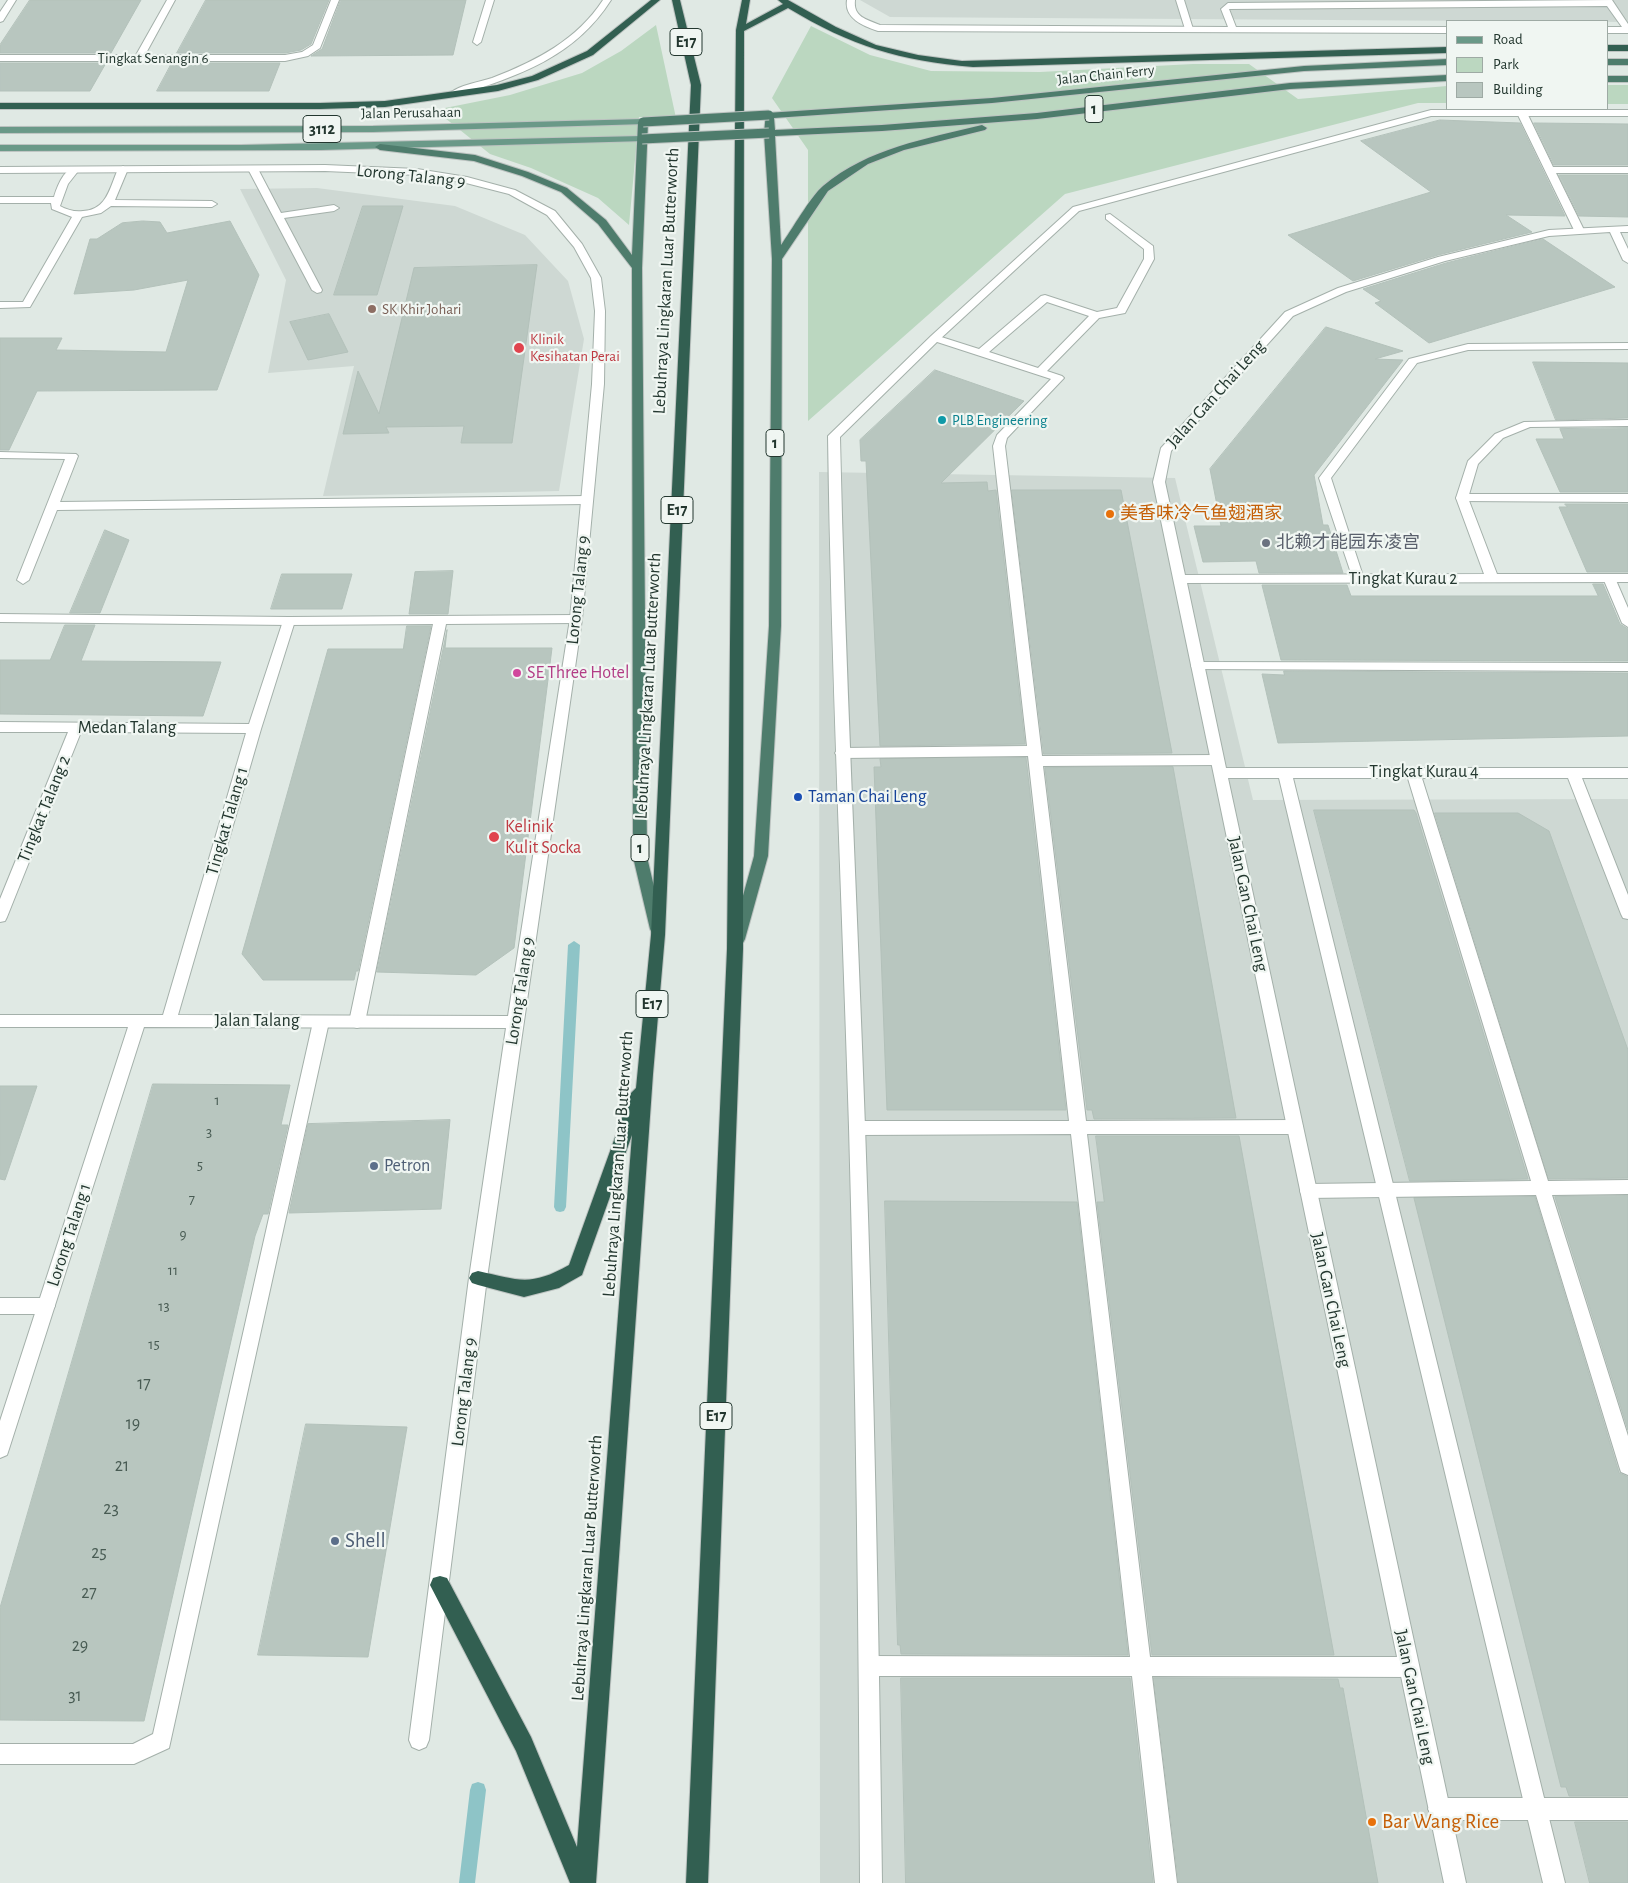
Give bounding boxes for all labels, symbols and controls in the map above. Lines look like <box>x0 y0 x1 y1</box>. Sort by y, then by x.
legend <box>1446 20 1608 110</box>
road number: E17 <box>670 28 702 56</box>
text: Road <box>1493 32 1523 47</box>
street label: Tingkat Senangin 6 <box>98 49 208 67</box>
text: Park <box>1493 57 1519 72</box>
street label: Jalan Chain Ferry <box>1057 61 1155 89</box>
text: Building <box>1493 82 1543 97</box>
road number: 1 <box>1085 96 1103 122</box>
street label: Jalan Perusahaan <box>361 103 461 123</box>
road number: 3112 <box>303 116 341 142</box>
street label: Lebuhraya Lingkaran Luar Butterworth <box>648 147 684 415</box>
street label: Lorong Talang 9 <box>355 160 467 192</box>
place label: SK Khir Johari <box>382 300 461 318</box>
marker: SK Khir Johari <box>366 303 378 315</box>
place label: Klinik Kesihatan Perai <box>530 330 620 365</box>
street label: Jalan Gan Chai Leng <box>1162 336 1270 452</box>
marker: Klinik Kesihatan Perai <box>512 341 526 355</box>
place label: PLB Engineering <box>952 411 1047 429</box>
marker: PLB Engineering <box>936 414 948 426</box>
road number: 1 <box>766 429 784 456</box>
road number: E17 <box>661 496 693 524</box>
place label: 美香味冷气鱼翅酒家 <box>1120 503 1282 525</box>
marker: 美香味冷气鱼翅酒家 <box>1104 508 1116 520</box>
place label: 北赖才能园东凌宫 <box>1276 532 1420 554</box>
street label: Lorong Talang 9 <box>562 534 594 646</box>
marker: 北赖才能园东凌宫 <box>1260 537 1272 549</box>
street label: Lebuhraya Lingkaran Luar Butterworth <box>630 552 666 820</box>
street label: Tingkat Kurau 2 <box>1349 568 1457 590</box>
place label: SE Three Hotel <box>527 662 629 684</box>
marker: SE Three Hotel <box>511 667 523 679</box>
street label: Medan Talang <box>78 717 176 739</box>
street label: Tingkat Talang 2 <box>13 752 75 866</box>
street label: Tingkat Kurau 4 <box>1369 761 1479 783</box>
street label: Tingkat Talang 1 <box>201 764 253 878</box>
place label: Taman Chai Leng <box>808 786 927 808</box>
marker: Taman Chai Leng <box>792 791 804 803</box>
place label: Kelinik Kulit Socka <box>505 816 581 859</box>
marker: Kelinik Kulit Socka <box>487 830 501 844</box>
road number: 1 <box>631 834 649 861</box>
street label: Jalan Gan Chai Leng <box>1223 835 1273 973</box>
street label: Lorong Talang 9 <box>501 935 539 1047</box>
road number: E17 <box>636 991 668 1018</box>
street label: Jalan Talang <box>215 1010 299 1032</box>
street label: Lebuhraya Lingkaran Luar Butterworth <box>598 1030 638 1298</box>
house number: 1 <box>214 1091 220 1109</box>
house number: 3 <box>206 1123 212 1141</box>
place label: Petron <box>384 1155 430 1177</box>
house number: 5 <box>197 1156 203 1174</box>
marker: Petron <box>368 1160 380 1172</box>
street label: Lorong Talang 1 <box>42 1181 96 1289</box>
house number: 7 <box>189 1190 195 1208</box>
house number: 9 <box>179 1225 187 1243</box>
street label: Jalan Gan Chai Leng <box>1306 1231 1356 1369</box>
house number: 11 <box>168 1261 178 1279</box>
house number: 13 <box>158 1297 170 1315</box>
house number: 15 <box>148 1335 160 1353</box>
street label: Lorong Talang 9 <box>447 1336 481 1448</box>
house number: 17 <box>137 1373 151 1395</box>
road number: E17 <box>700 1402 732 1430</box>
house number: 19 <box>126 1413 140 1435</box>
street label: Lebuhraya Lingkaran Luar Butterworth <box>567 1434 607 1702</box>
house number: 21 <box>115 1455 129 1477</box>
house number: 23 <box>103 1498 119 1520</box>
place label: Shell <box>345 1528 386 1554</box>
marker: Shell <box>329 1535 341 1547</box>
house number: 25 <box>91 1542 107 1564</box>
house number: 27 <box>81 1582 97 1604</box>
street label: Jalan Gan Chai Leng <box>1390 1628 1440 1766</box>
house number: 29 <box>72 1635 88 1657</box>
house number: 31 <box>68 1685 82 1707</box>
place label: Bar Wang Rice <box>1382 1809 1499 1835</box>
marker: Bar Wang Rice <box>1366 1816 1378 1828</box>

